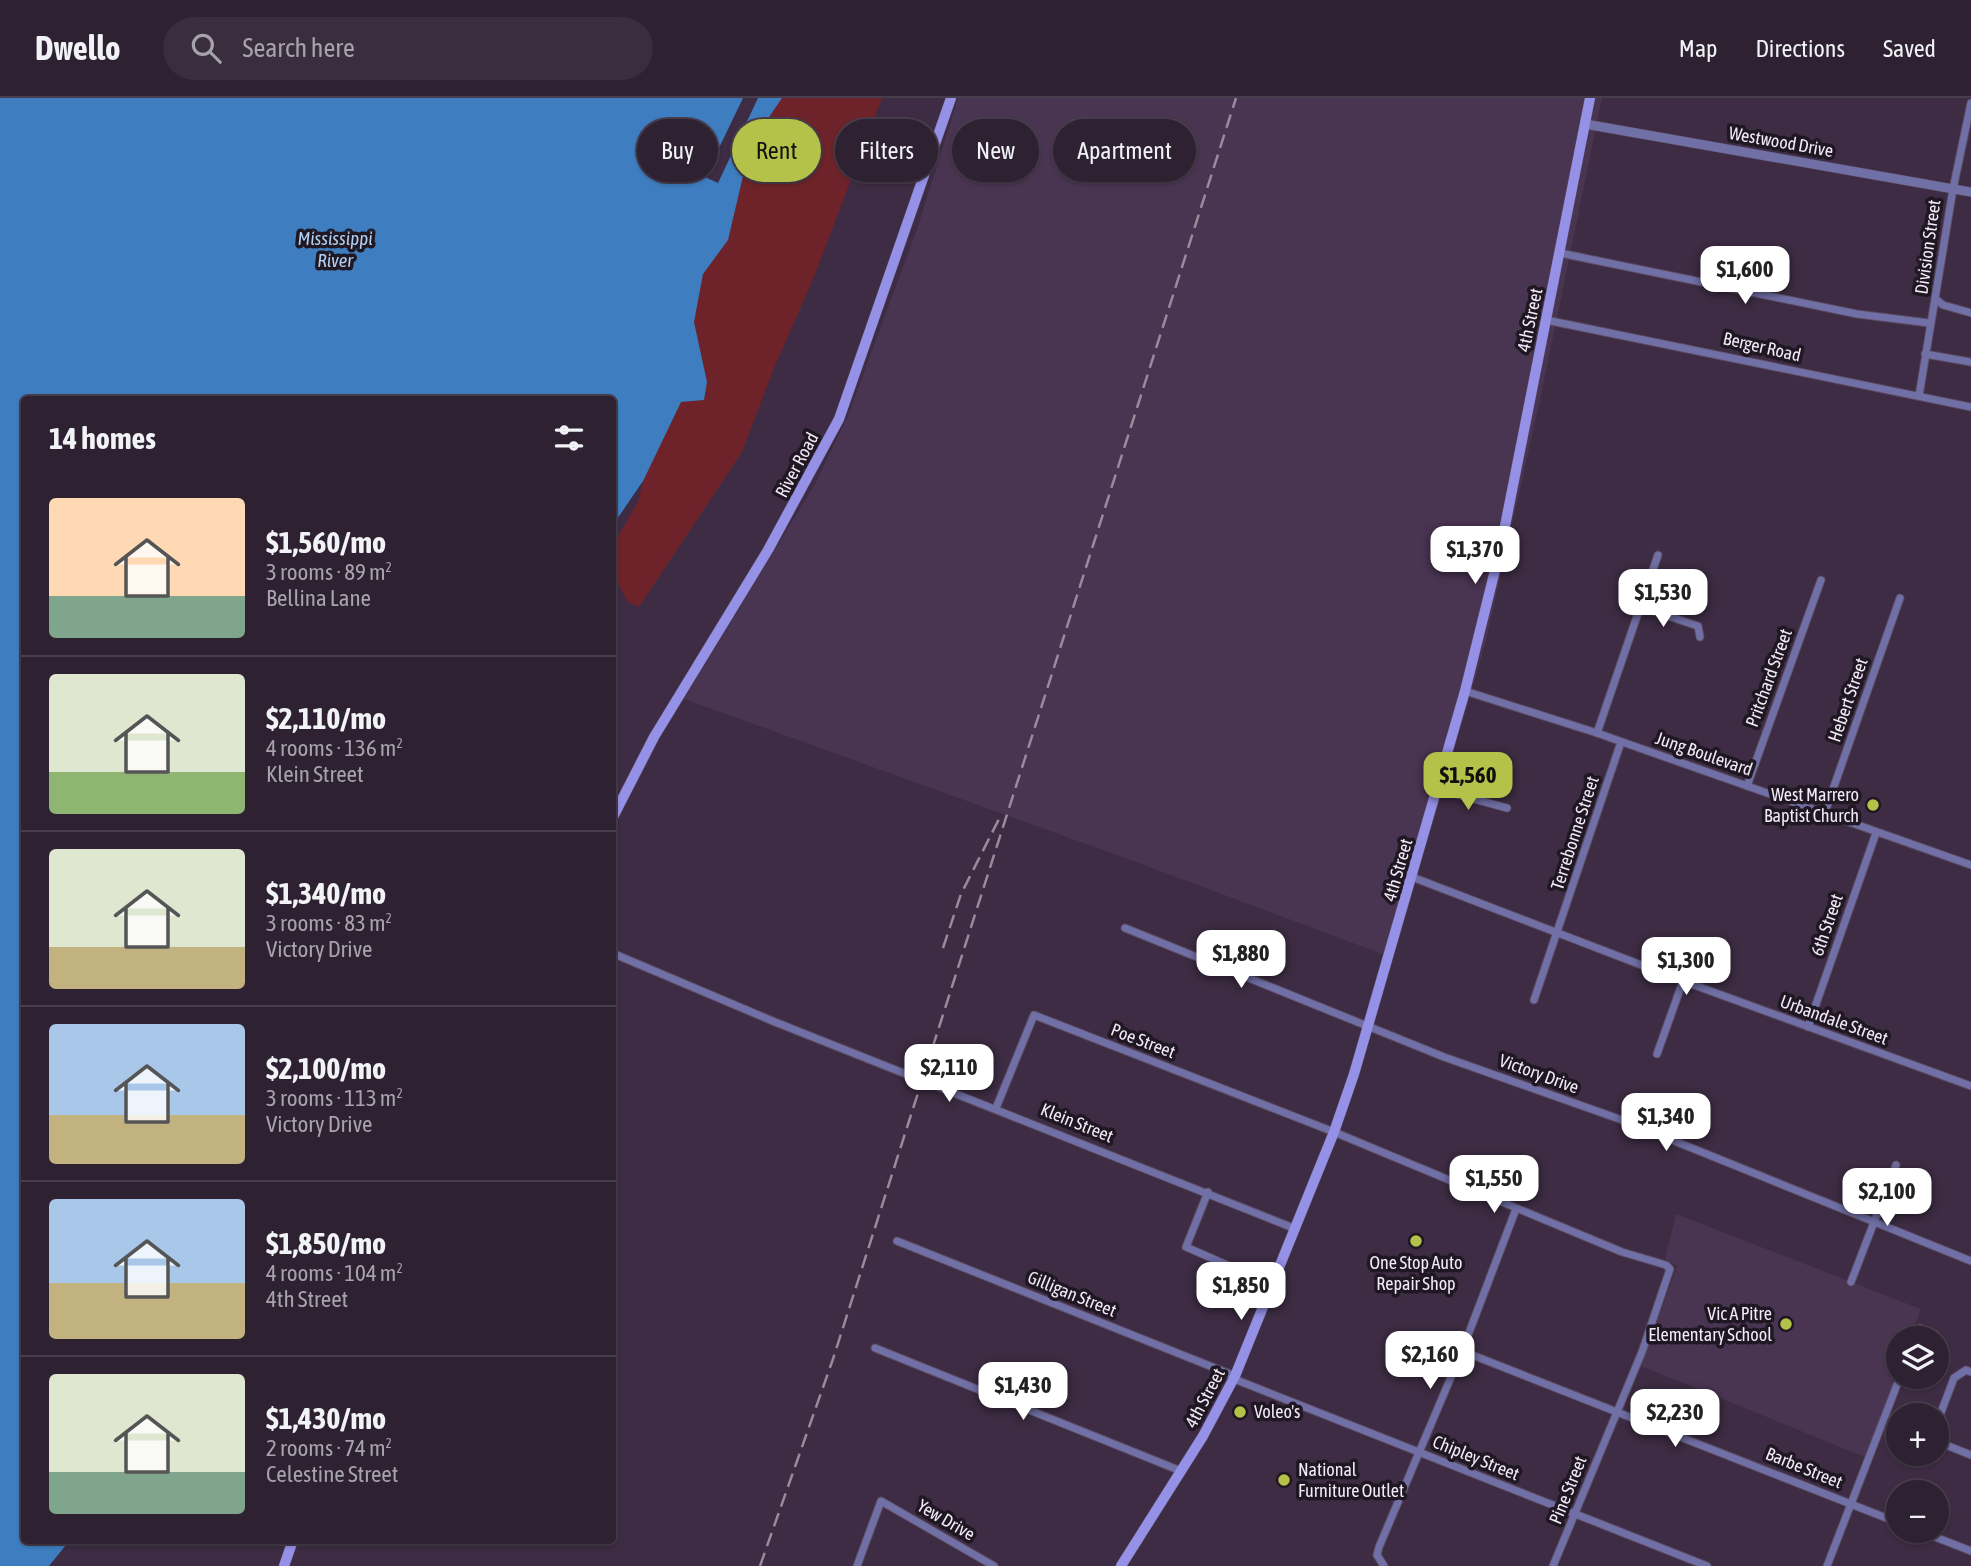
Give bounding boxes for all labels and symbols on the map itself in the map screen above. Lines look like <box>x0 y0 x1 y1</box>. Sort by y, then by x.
street label: Westwood Drive <box>1727 122 1835 161</box>
street label: Division Street <box>1910 198 1945 296</box>
water label: Mississippi River <box>297 227 373 271</box>
pin: $1,600 <box>1688 246 1802 306</box>
street label: 4th Street <box>1513 286 1546 354</box>
street label: Berger Road <box>1721 327 1803 366</box>
street label: River Road <box>771 429 822 501</box>
pin: $1,370 <box>1418 526 1532 586</box>
pin: $1,530 <box>1606 570 1720 629</box>
street label: Pritchard Street <box>1741 626 1796 730</box>
street label: Hebert Street <box>1823 655 1872 745</box>
street label: Jung Boulevard <box>1653 727 1755 780</box>
pin: $1,560 <box>1411 752 1525 812</box>
street label: Terrebonne Street <box>1546 773 1603 892</box>
place label: West Marrero Baptist Church <box>1764 784 1859 826</box>
marker: West Marrero Baptist Church <box>1865 797 1881 813</box>
street label: 4th Street <box>1379 836 1416 904</box>
street label: 6th Street <box>1806 891 1847 959</box>
pin: $1,880 <box>1184 930 1298 990</box>
pin: $1,300 <box>1629 937 1743 997</box>
street label: Urbandale Street <box>1777 990 1891 1049</box>
street label: Poe Street <box>1108 1019 1178 1062</box>
pin: $2,110 <box>892 1044 1006 1104</box>
street label: Victory Drive <box>1496 1049 1582 1098</box>
pin: $1,340 <box>1609 1094 1723 1153</box>
street label: Klein Street <box>1038 1098 1117 1147</box>
pin: $1,550 <box>1437 1156 1551 1215</box>
pin: $2,100 <box>1830 1168 1944 1228</box>
marker: One Stop Auto Repair Shop <box>1408 1233 1424 1249</box>
place label: One Stop Auto Repair Shop <box>1370 1252 1462 1294</box>
pin: $1,850 <box>1184 1262 1298 1322</box>
street label: Gilligan Street <box>1025 1266 1120 1321</box>
place label: Vic A Pitre Elementary School <box>1648 1303 1772 1345</box>
marker: Vic A Pitre Elementary School <box>1778 1316 1794 1332</box>
pin: $2,160 <box>1373 1332 1487 1391</box>
pin: $1,430 <box>966 1362 1080 1422</box>
street label: 4th Street <box>1180 1364 1229 1431</box>
pin: $2,230 <box>1618 1390 1732 1449</box>
place label: Voleo's <box>1254 1401 1300 1422</box>
marker: Voleo's <box>1232 1404 1248 1420</box>
street label: Chipley Street <box>1430 1431 1523 1484</box>
street label: Barbe Street <box>1763 1443 1846 1492</box>
street label: Pine Street <box>1544 1453 1591 1527</box>
place label: National Furniture Outlet <box>1298 1459 1404 1501</box>
marker: National Furniture Outlet <box>1276 1472 1292 1488</box>
street label: Yew Drive <box>914 1495 979 1544</box>

